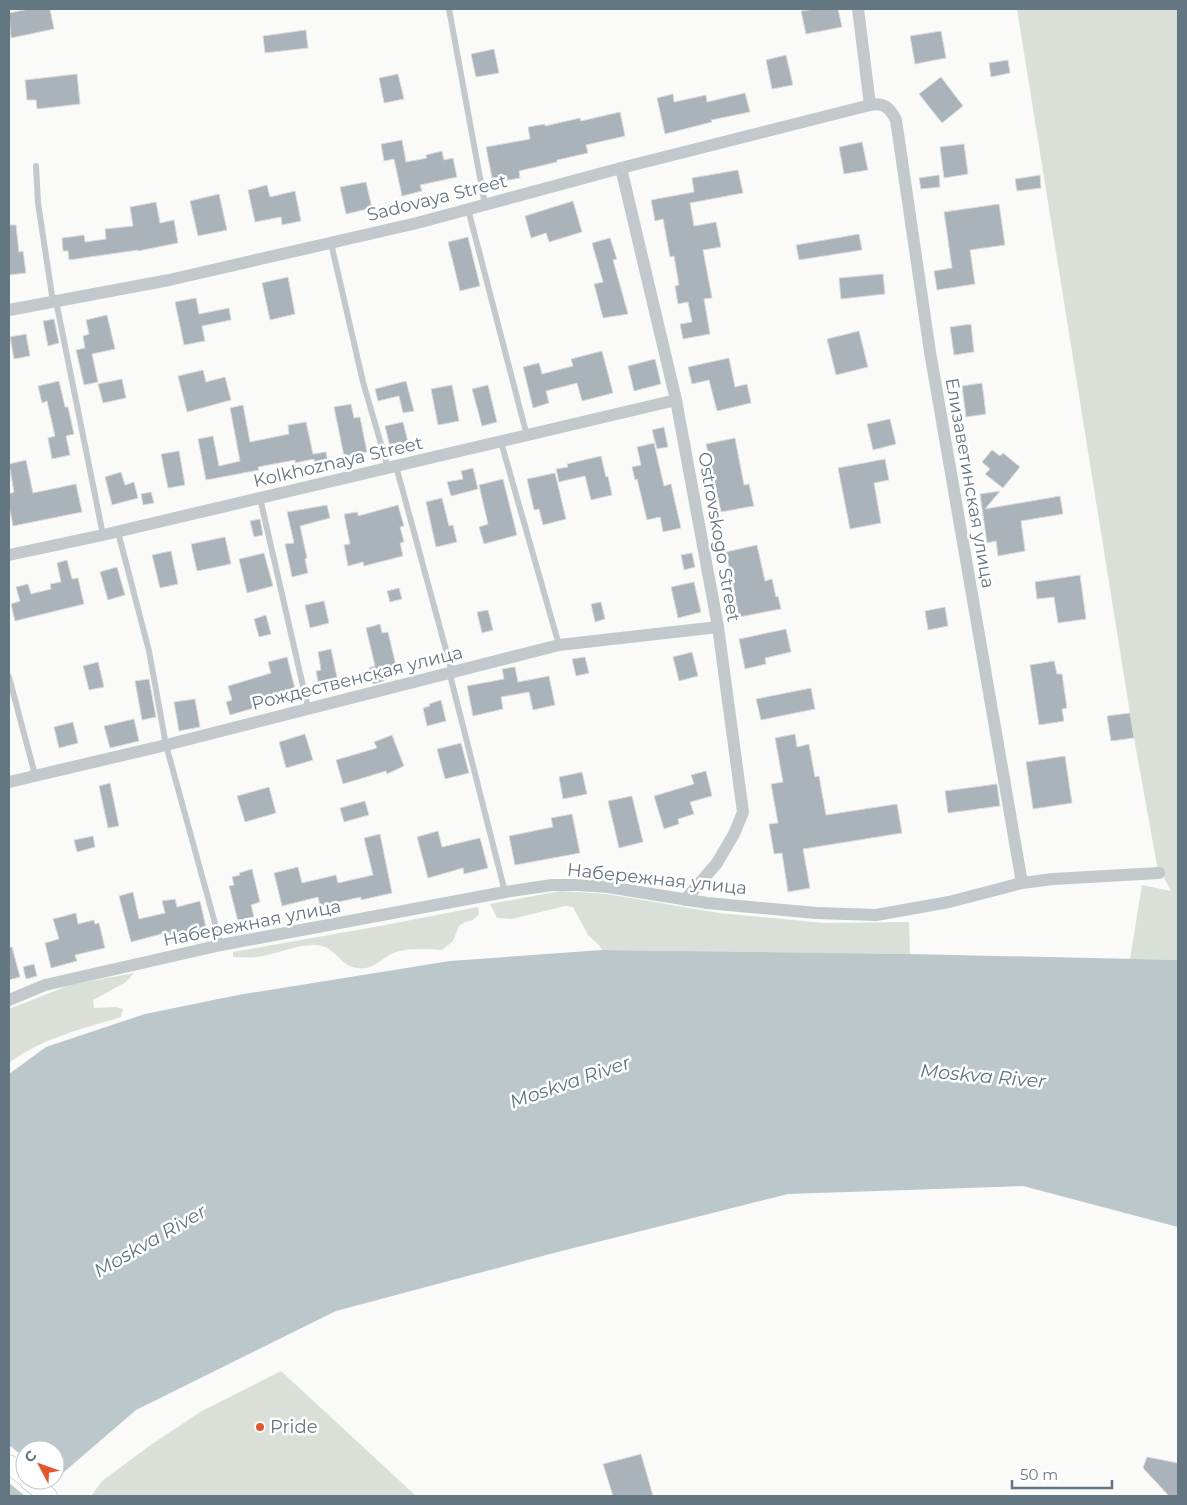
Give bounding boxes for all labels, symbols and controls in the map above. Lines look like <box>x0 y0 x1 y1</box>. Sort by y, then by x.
street label: Sadovaya Street <box>365 170 509 226</box>
street label: Елизаветинская улица <box>941 376 999 590</box>
street label: Kolkhoznaya Street <box>251 432 425 492</box>
street label: Ostrovskogo Street <box>693 450 745 624</box>
street label: Рождественская улица <box>249 641 465 715</box>
street label: Набережная улица <box>566 859 748 899</box>
street label: Набережная улица <box>161 895 343 951</box>
water label: Moskva River <box>507 1051 634 1113</box>
water label: Moskva River <box>919 1059 1047 1093</box>
water label: Moskva River <box>90 1199 211 1282</box>
place label: Pride <box>270 1416 318 1438</box>
marker: Pride <box>254 1421 266 1433</box>
north arrow <box>15 1440 65 1490</box>
text: С <box>20 1447 40 1466</box>
scale bar <box>1012 1458 1112 1490</box>
text: 50 m <box>1020 1465 1058 1484</box>

